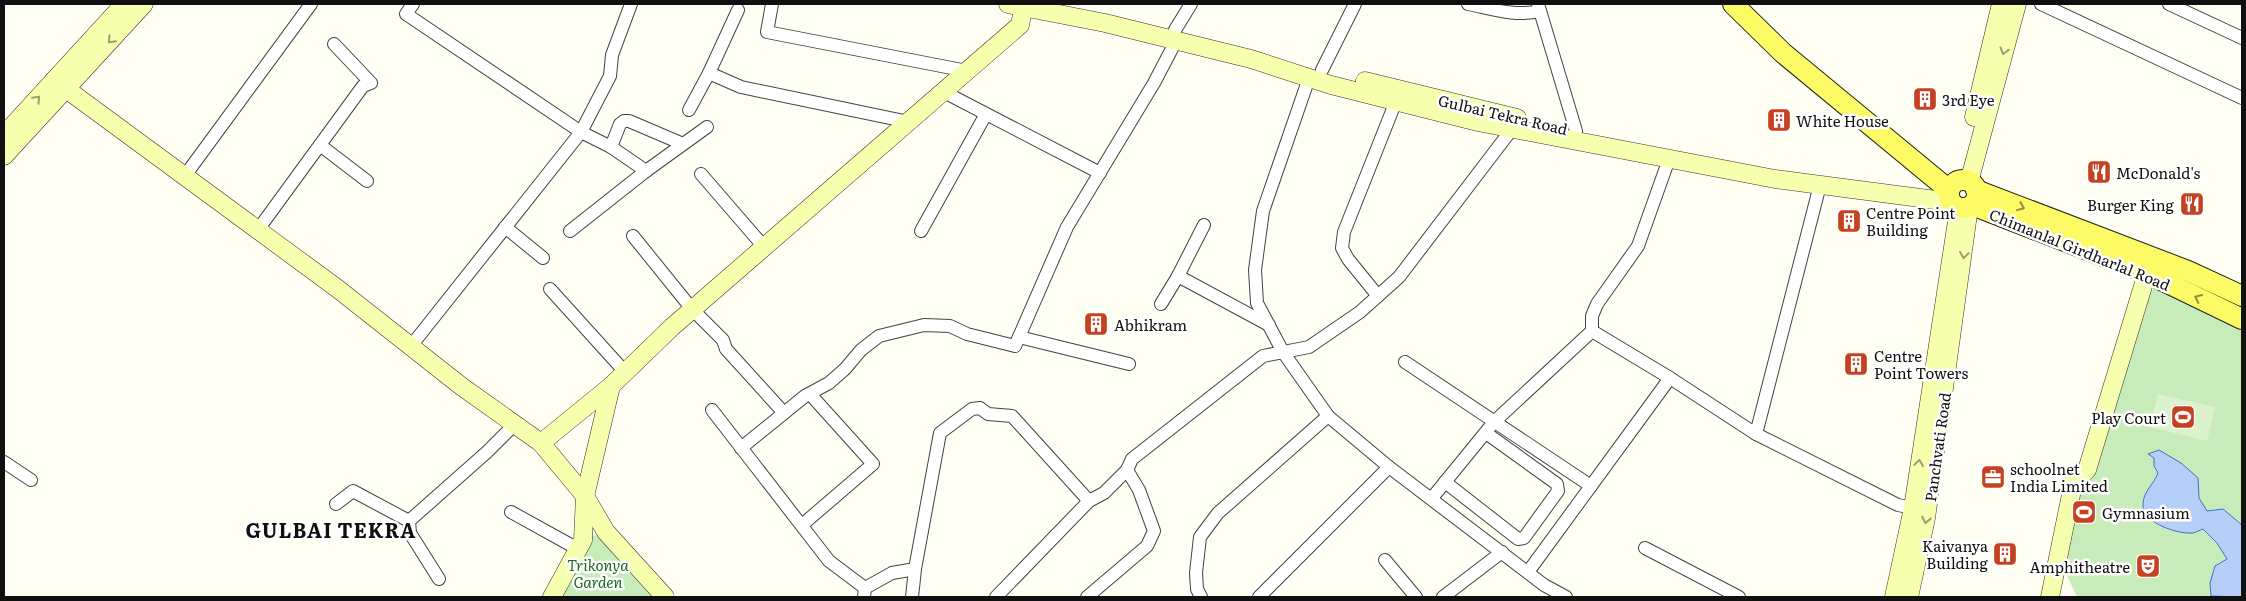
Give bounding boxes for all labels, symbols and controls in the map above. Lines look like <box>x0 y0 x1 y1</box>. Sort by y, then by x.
one-way arrow <box>108 34 117 43</box>
one-way arrow <box>2000 46 2010 55</box>
building icon: 3rd Eye <box>1912 86 1938 112</box>
street label: Gulbai Tekra Road <box>1436 88 1570 140</box>
place label: 3rd Eye <box>1942 88 1995 111</box>
one-way arrow <box>31 95 40 104</box>
building icon: White House <box>1766 107 1792 133</box>
place label: White House <box>1796 109 1889 132</box>
restaurant icon: McDonald's <box>2086 159 2112 185</box>
place label: McDonald's <box>2116 161 2200 184</box>
restaurant icon: Burger King <box>2179 191 2205 217</box>
place label: Burger King <box>2087 193 2175 216</box>
place label: Centre Point Building <box>1866 201 1955 241</box>
one-way arrow <box>2017 201 2025 211</box>
street label: Chimanlal Girdharlal Road <box>1986 202 2174 296</box>
building icon: Centre Point Building <box>1836 208 1862 234</box>
one-way arrow <box>1959 251 1970 259</box>
one-way arrow <box>2194 294 2203 305</box>
building icon: Abhikram <box>1083 311 1109 337</box>
place label: Abhikram <box>1114 313 1188 336</box>
place label: Centre Point Towers <box>1874 344 1968 384</box>
building icon: Centre Point Towers <box>1843 351 1869 377</box>
street label: Panchvati Road <box>1918 391 1956 503</box>
sports icon: Play Court <box>2170 404 2196 430</box>
place label: Play Court <box>2091 406 2166 429</box>
place label: schoolnet India Limited <box>2010 457 2108 497</box>
one-way arrow <box>1914 459 1924 468</box>
office icon: schoolnet India Limited <box>1980 464 2006 490</box>
sports icon: Gymnasium <box>2071 499 2097 525</box>
place label: Gymnasium <box>2102 501 2190 524</box>
district label: GULBAI TEKRA <box>246 514 416 544</box>
one-way arrow <box>1921 515 1931 524</box>
place label: Kaivanya Building <box>1922 534 1989 574</box>
building icon: Kaivanya Building <box>1992 541 2018 567</box>
park label: Trikonya Garden <box>567 553 629 593</box>
theatre icon: Amphitheatre <box>2135 553 2161 579</box>
place label: Amphitheatre <box>2030 555 2130 578</box>

